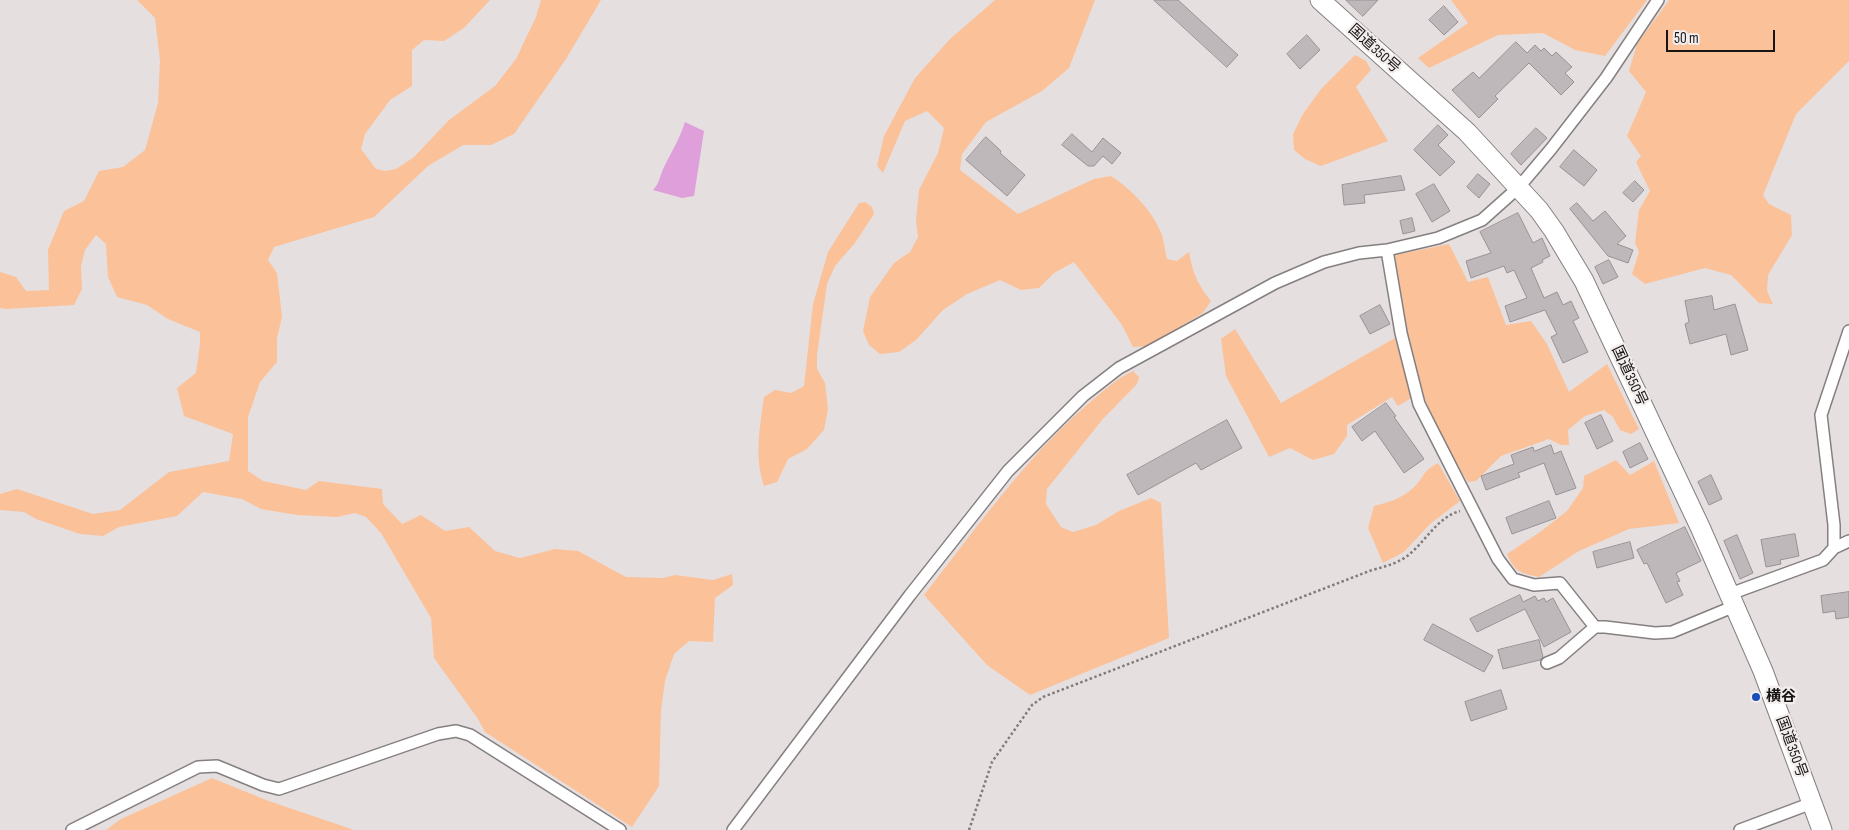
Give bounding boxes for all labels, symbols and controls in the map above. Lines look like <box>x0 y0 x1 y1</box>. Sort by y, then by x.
scale bar <box>1669 20 1778 52</box>
street label: 国道350号 <box>1344 21 1404 77</box>
text: 50 m <box>1674 29 1699 48</box>
street label: 国道350号 <box>1607 343 1651 409</box>
place label: 横谷 <box>1766 688 1796 706</box>
marker: 横谷 <box>1750 691 1762 703</box>
street label: 国道350号 <box>1772 714 1810 780</box>

